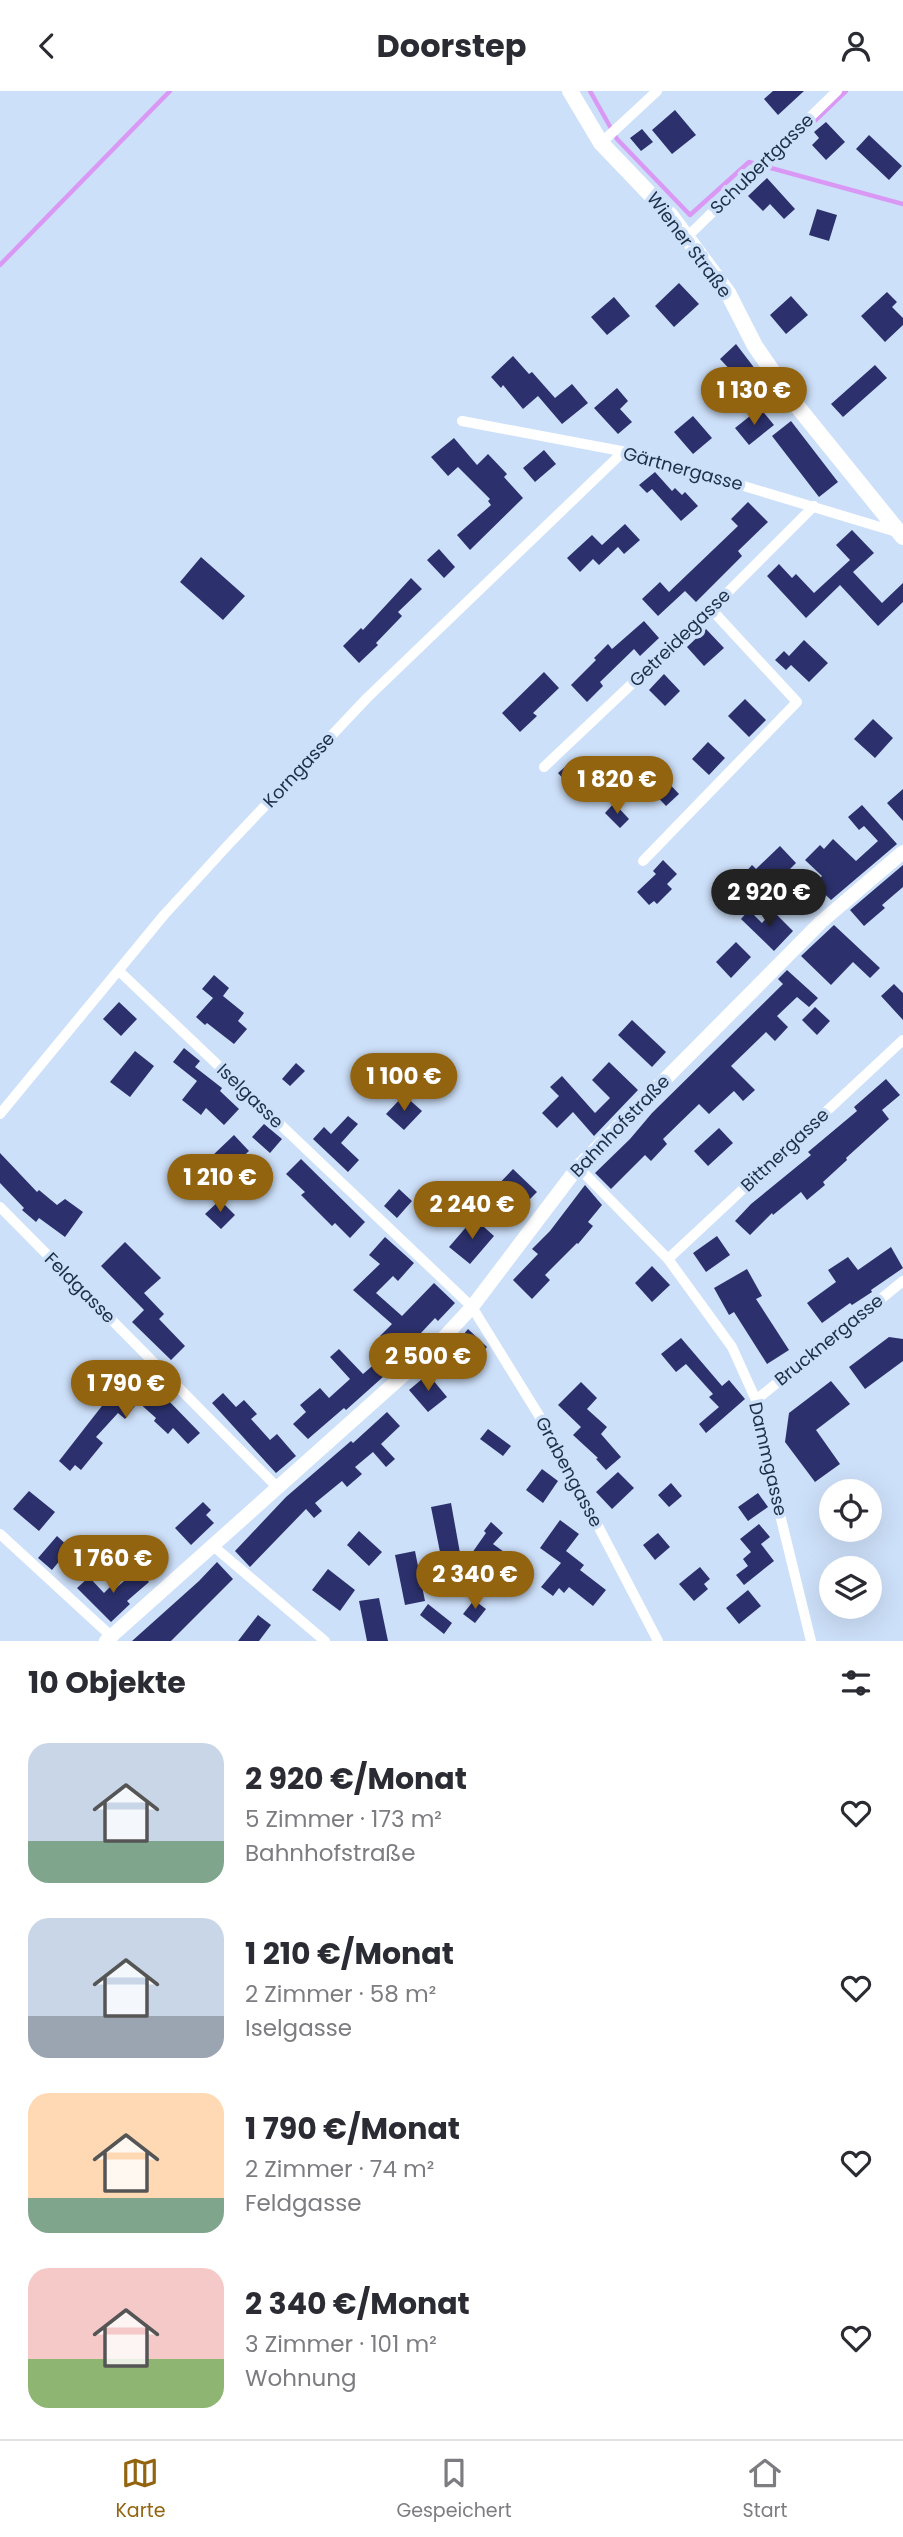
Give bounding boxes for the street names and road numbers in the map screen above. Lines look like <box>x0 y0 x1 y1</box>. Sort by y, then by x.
street label: Schubertgasse <box>704 108 819 220</box>
street label: Wiener Straße <box>641 187 738 303</box>
street label: Gärtnergasse <box>620 441 746 497</box>
street label: Getreidegasse <box>624 583 736 692</box>
street label: Korngasse <box>257 726 340 813</box>
street label: Iselgasse <box>212 1058 289 1134</box>
street label: Bahnhofstraße <box>564 1069 675 1182</box>
street label: Bittnergasse <box>735 1102 834 1197</box>
street label: Feldgasse <box>39 1247 121 1329</box>
street label: Brucknergasse <box>769 1288 888 1391</box>
street label: Dammgasse <box>743 1399 794 1518</box>
street label: Grabengasse <box>530 1412 609 1532</box>

